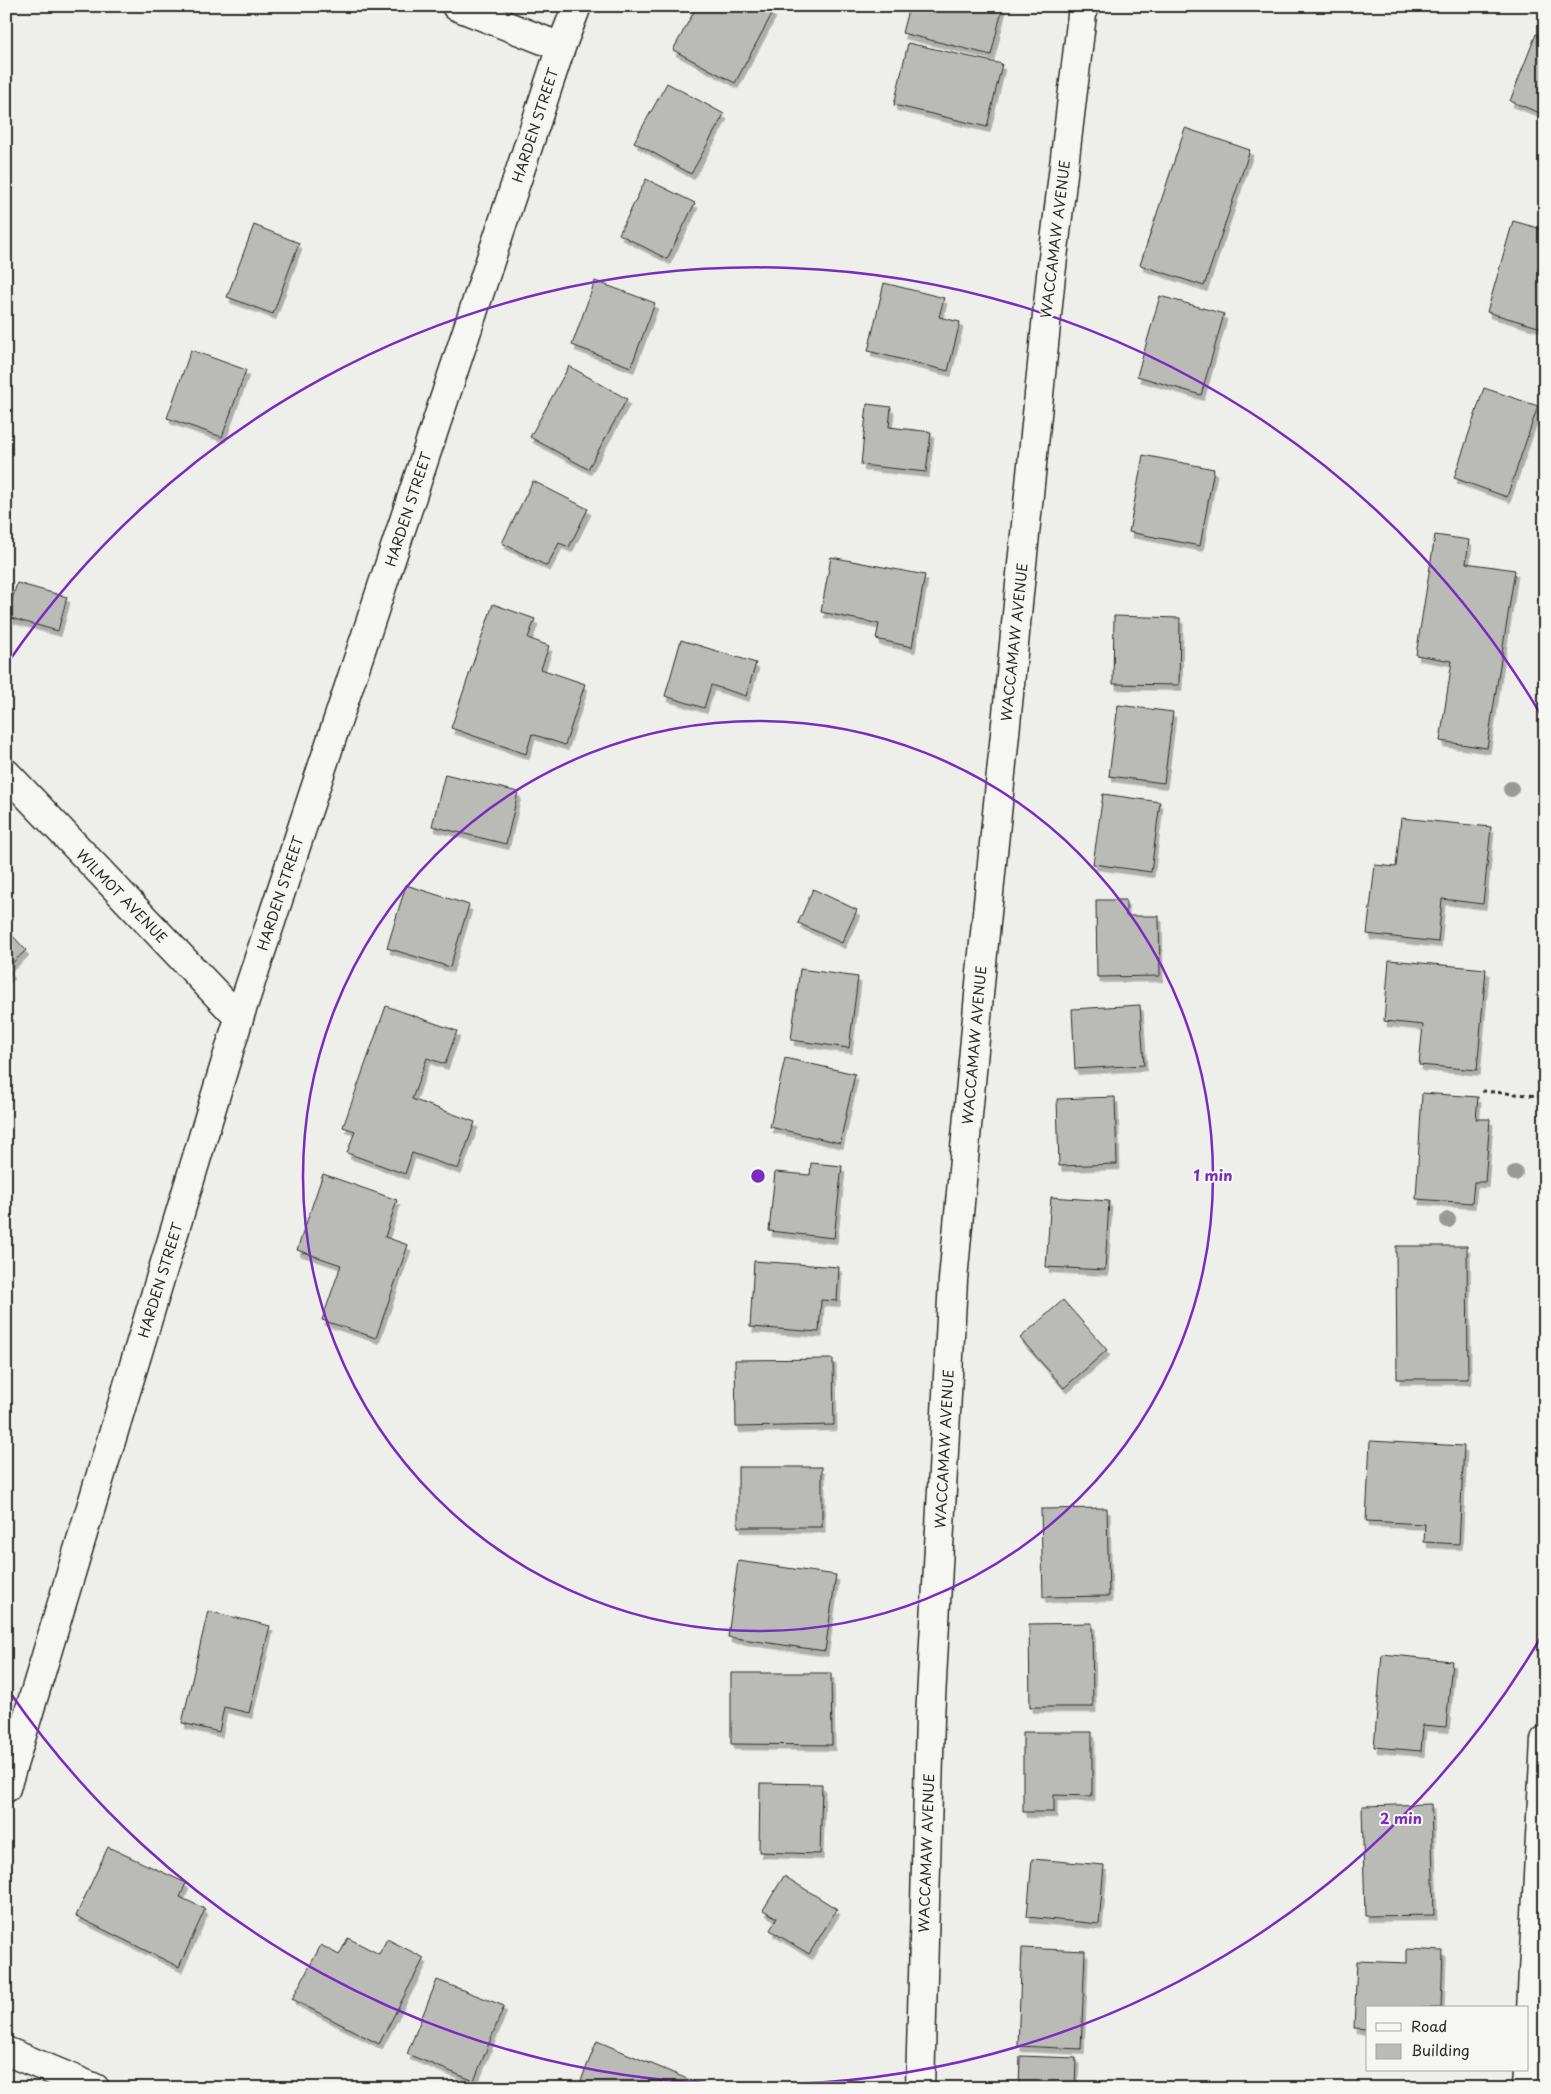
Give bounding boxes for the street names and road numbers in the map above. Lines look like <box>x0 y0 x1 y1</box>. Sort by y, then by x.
street label: HARDEN STREET <box>507 64 564 185</box>
street label: WACCAMAW AVENUE <box>1035 158 1075 319</box>
street label: HARDEN STREET <box>380 448 437 569</box>
street label: WACCAMAW AVENUE <box>995 562 1033 722</box>
street label: HARDEN STREET <box>252 832 309 953</box>
street label: WILMOT AVENUE <box>72 844 172 948</box>
street label: WACCAMAW AVENUE <box>957 965 991 1125</box>
street label: HARDEN STREET <box>133 1219 188 1340</box>
street label: WACCAMAW AVENUE <box>929 1369 959 1529</box>
street label: WACCAMAW AVENUE <box>913 1773 939 1933</box>

